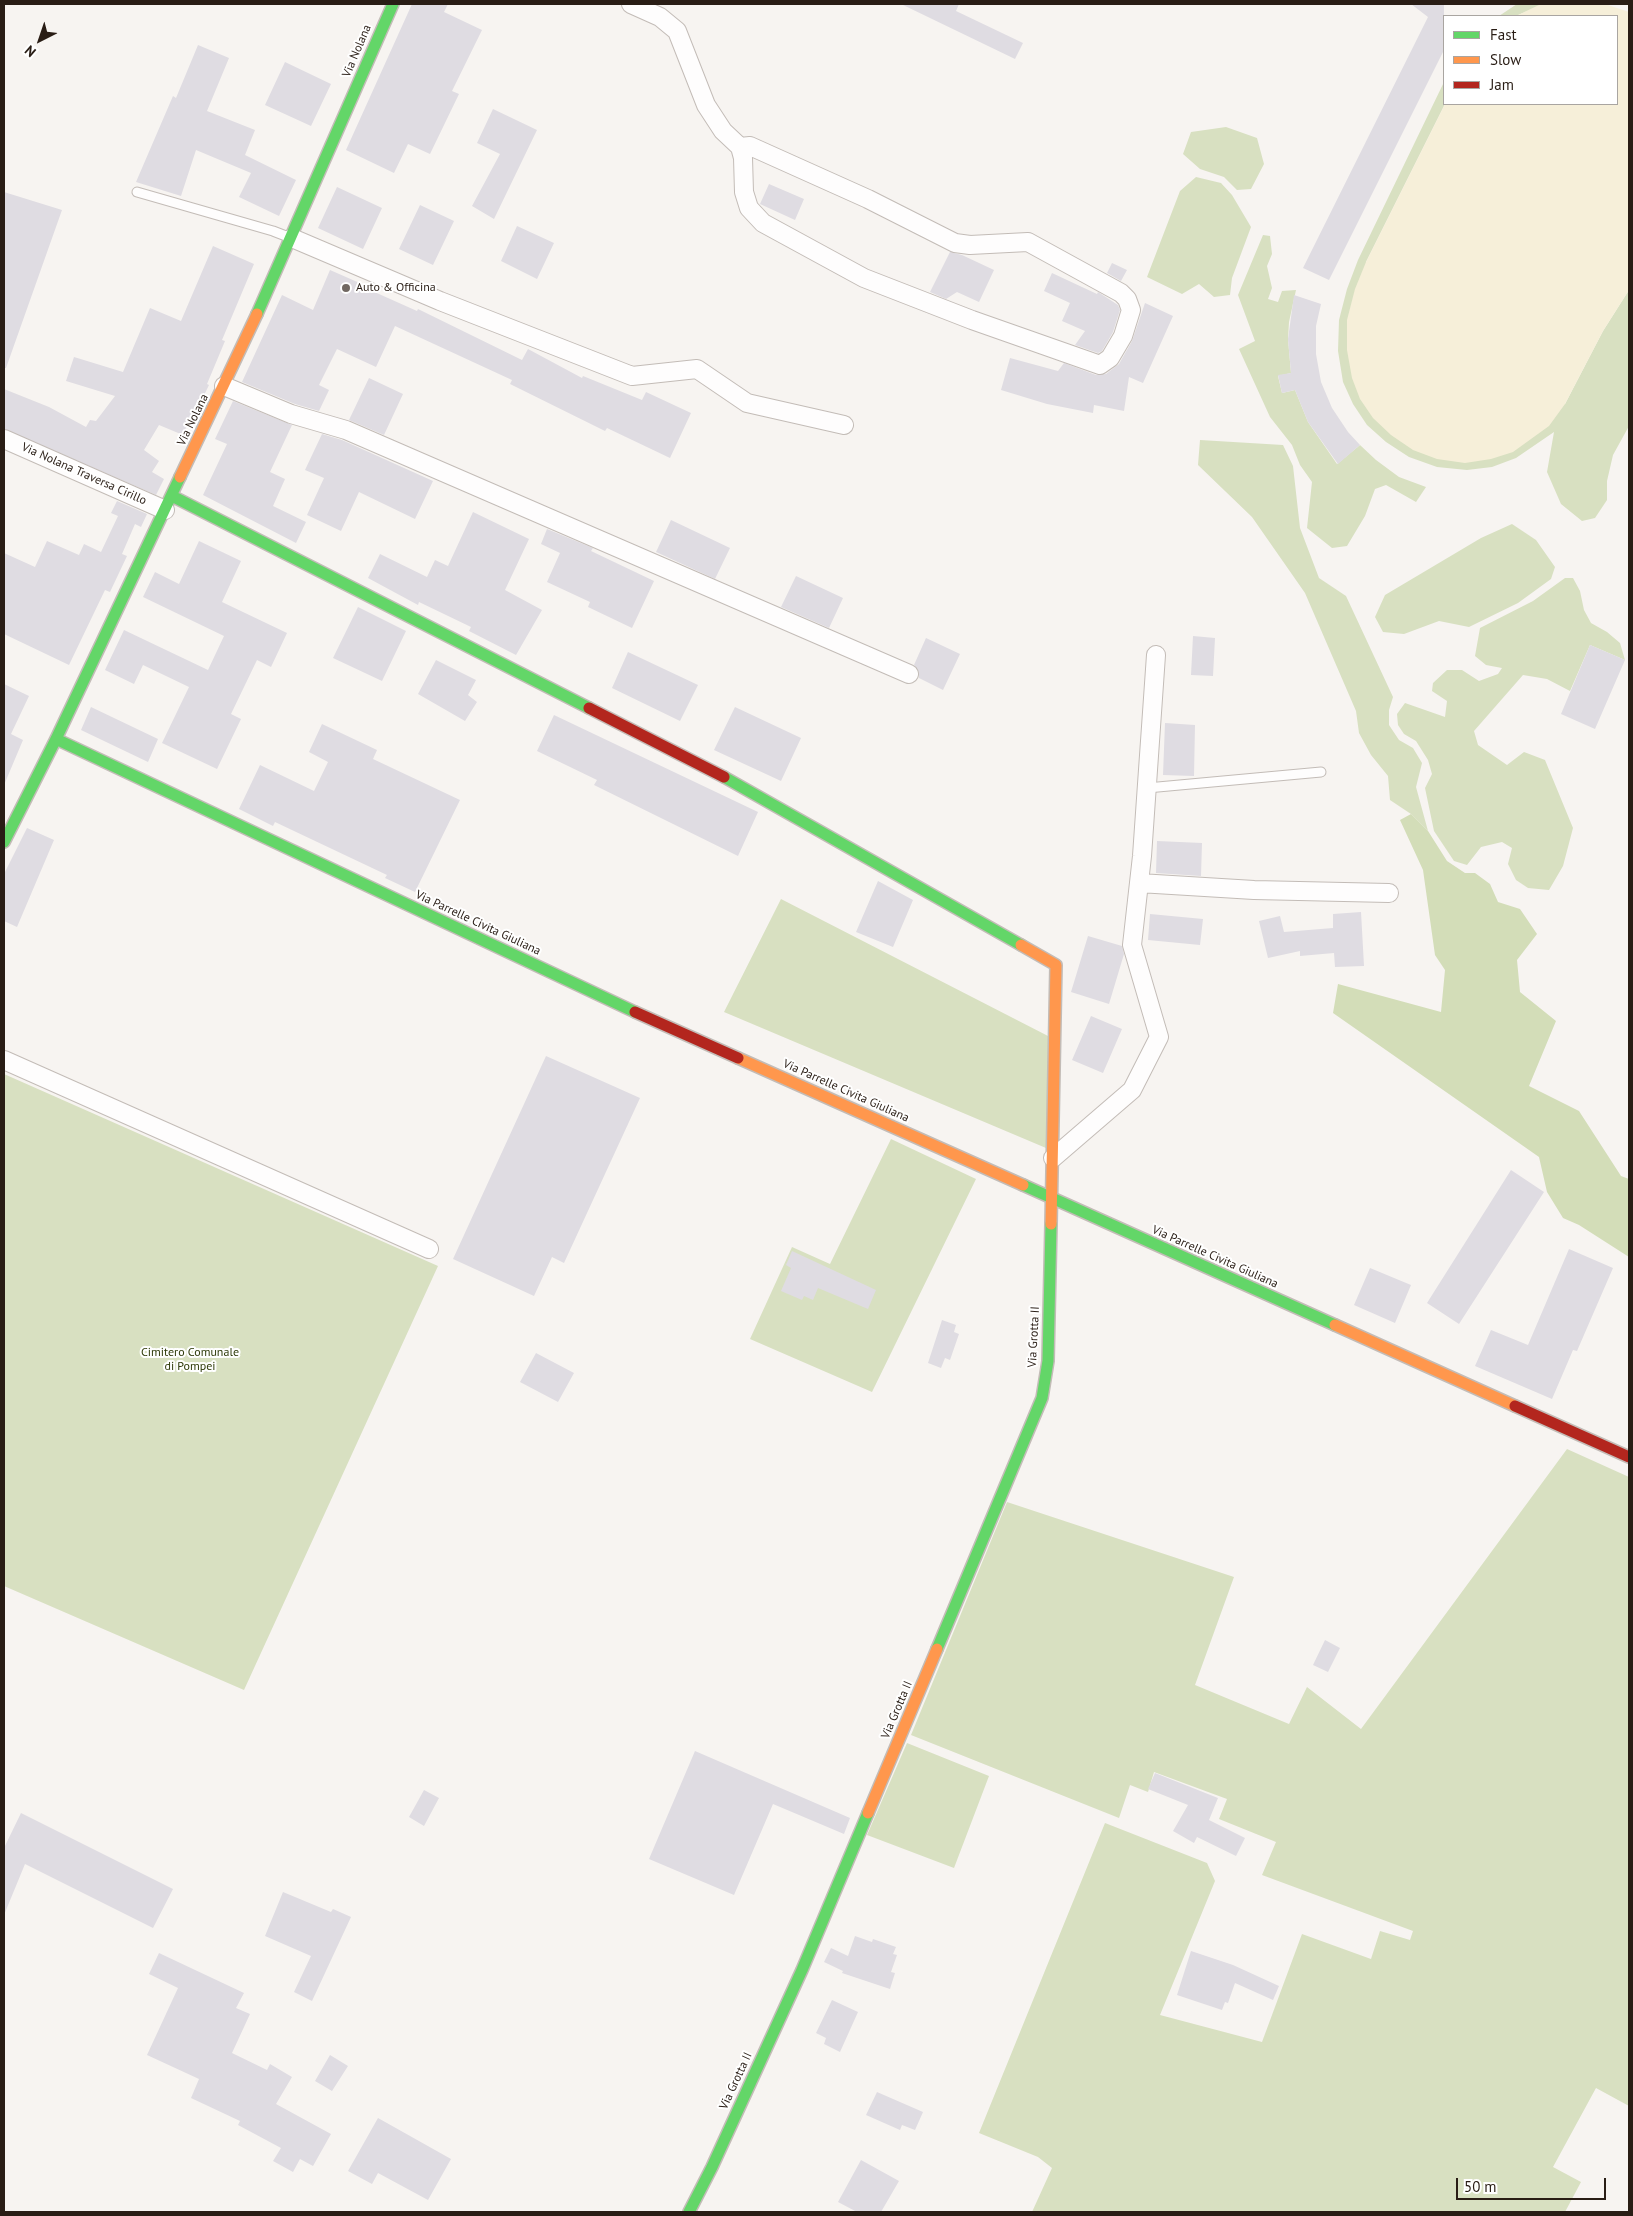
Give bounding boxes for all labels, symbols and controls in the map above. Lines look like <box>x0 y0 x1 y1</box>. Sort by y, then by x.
north arrow <box>15 15 65 65</box>
legend <box>1443 15 1618 105</box>
street label: Via Nolana <box>339 23 375 79</box>
text: Fast <box>1490 25 1517 44</box>
text: N <box>21 42 40 61</box>
text: Slow <box>1490 50 1521 69</box>
text: Jam <box>1490 75 1514 94</box>
place label: Auto & Officina <box>356 281 436 295</box>
marker: Auto & Officina <box>340 282 352 294</box>
street label: Via Nolana <box>174 392 212 448</box>
street label: Via Nolana Traversa Cirillo <box>19 440 149 508</box>
street label: Via Parrelle Civita Giuliana <box>413 888 543 958</box>
street label: Via Parrelle Civita Giuliana <box>781 1057 911 1125</box>
street label: Via Parrelle Civita Giuliana <box>1150 1223 1280 1291</box>
street label: Via Grotta II <box>1025 1306 1043 1368</box>
park label: Cimitero Comunale di Pompei <box>141 1346 239 1374</box>
street label: Via Grotta II <box>878 1679 916 1741</box>
street label: Via Grotta II <box>717 2050 755 2112</box>
scale bar <box>1458 2168 1608 2200</box>
text: 50 m <box>1464 2177 1497 2196</box>

